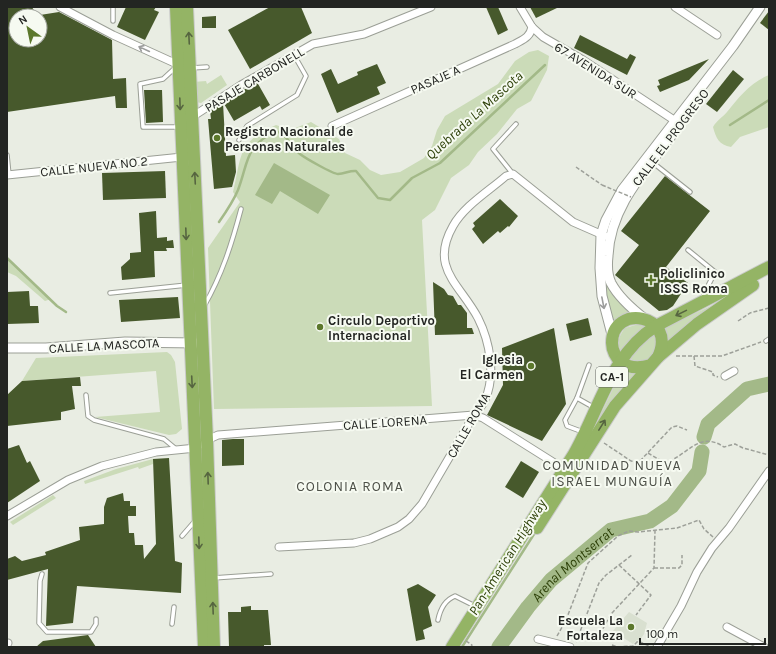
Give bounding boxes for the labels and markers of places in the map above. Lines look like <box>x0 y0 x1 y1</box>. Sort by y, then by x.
place label: Registro Nacional de Personas Naturales <box>225 124 353 154</box>
marker: Registro Nacional de Personas Naturales <box>212 133 222 143</box>
place label: Policlinico ISSS Roma <box>660 266 728 296</box>
marker: Policlinico ISSS Roma <box>645 274 657 286</box>
place label: Circulo Deportivo Internacional <box>328 313 435 343</box>
marker: Circulo Deportivo Internacional <box>315 322 325 332</box>
place label: Iglesia El Carmen <box>460 352 523 382</box>
marker: Iglesia El Carmen <box>526 361 536 371</box>
place label: Escuela La Fortaleza <box>558 613 623 643</box>
marker: Escuela La Fortaleza <box>626 622 636 632</box>

